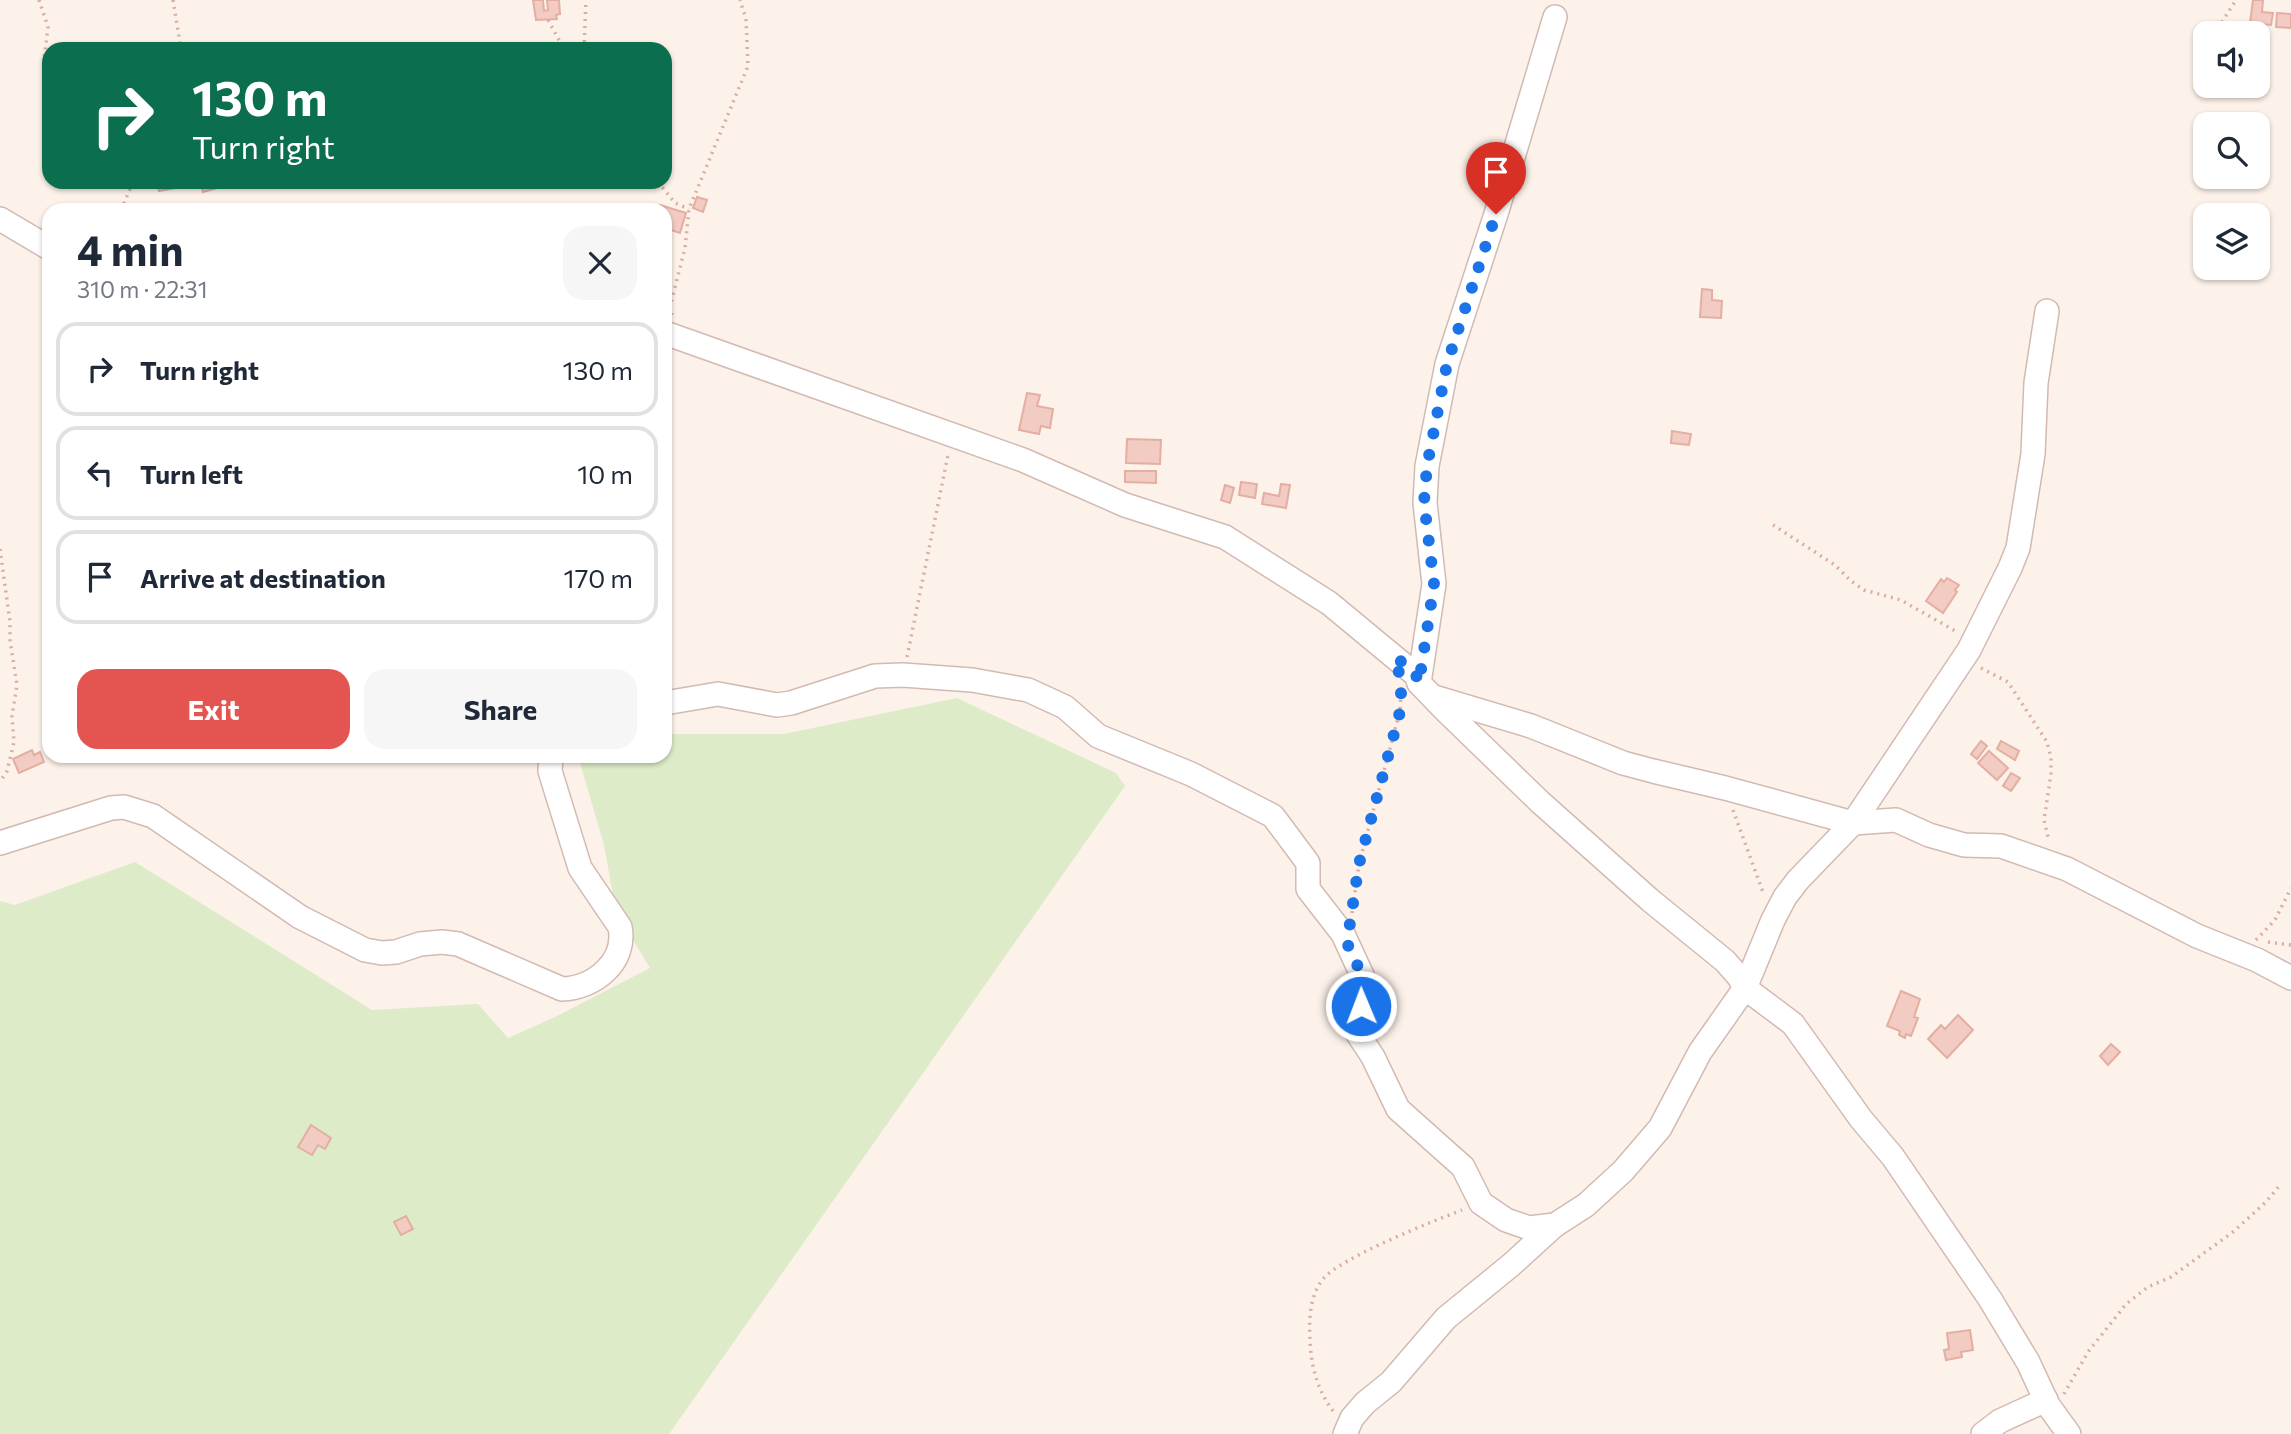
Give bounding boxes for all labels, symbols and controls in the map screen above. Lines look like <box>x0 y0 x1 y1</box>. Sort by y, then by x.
map controls <box>2193 21 2270 280</box>
button: sound <box>2193 21 2270 98</box>
text: 130 m <box>192 66 327 126</box>
icon: right <box>77 70 168 161</box>
button: search <box>2193 112 2270 189</box>
text: Turn right <box>192 126 335 166</box>
pin <box>1466 142 1526 214</box>
icon: arrive <box>1477 153 1515 191</box>
button: layers <box>2193 203 2270 280</box>
text: 4 min <box>77 223 183 275</box>
button: close <box>563 226 637 300</box>
text: 310 m · 22:31 <box>77 275 208 303</box>
icon: right <box>81 350 119 388</box>
text: Turn right <box>140 354 259 385</box>
text: 130 m <box>562 354 633 385</box>
icon: left <box>81 454 119 492</box>
text: Turn left <box>140 458 243 489</box>
text: 10 m <box>577 458 633 489</box>
icon: arrive <box>81 558 119 596</box>
text: Arrive at destination <box>140 562 386 593</box>
text: 170 m <box>564 562 633 593</box>
button: Exit <box>77 669 350 749</box>
button: Share <box>364 669 637 749</box>
position arrow <box>1324 969 1398 1043</box>

